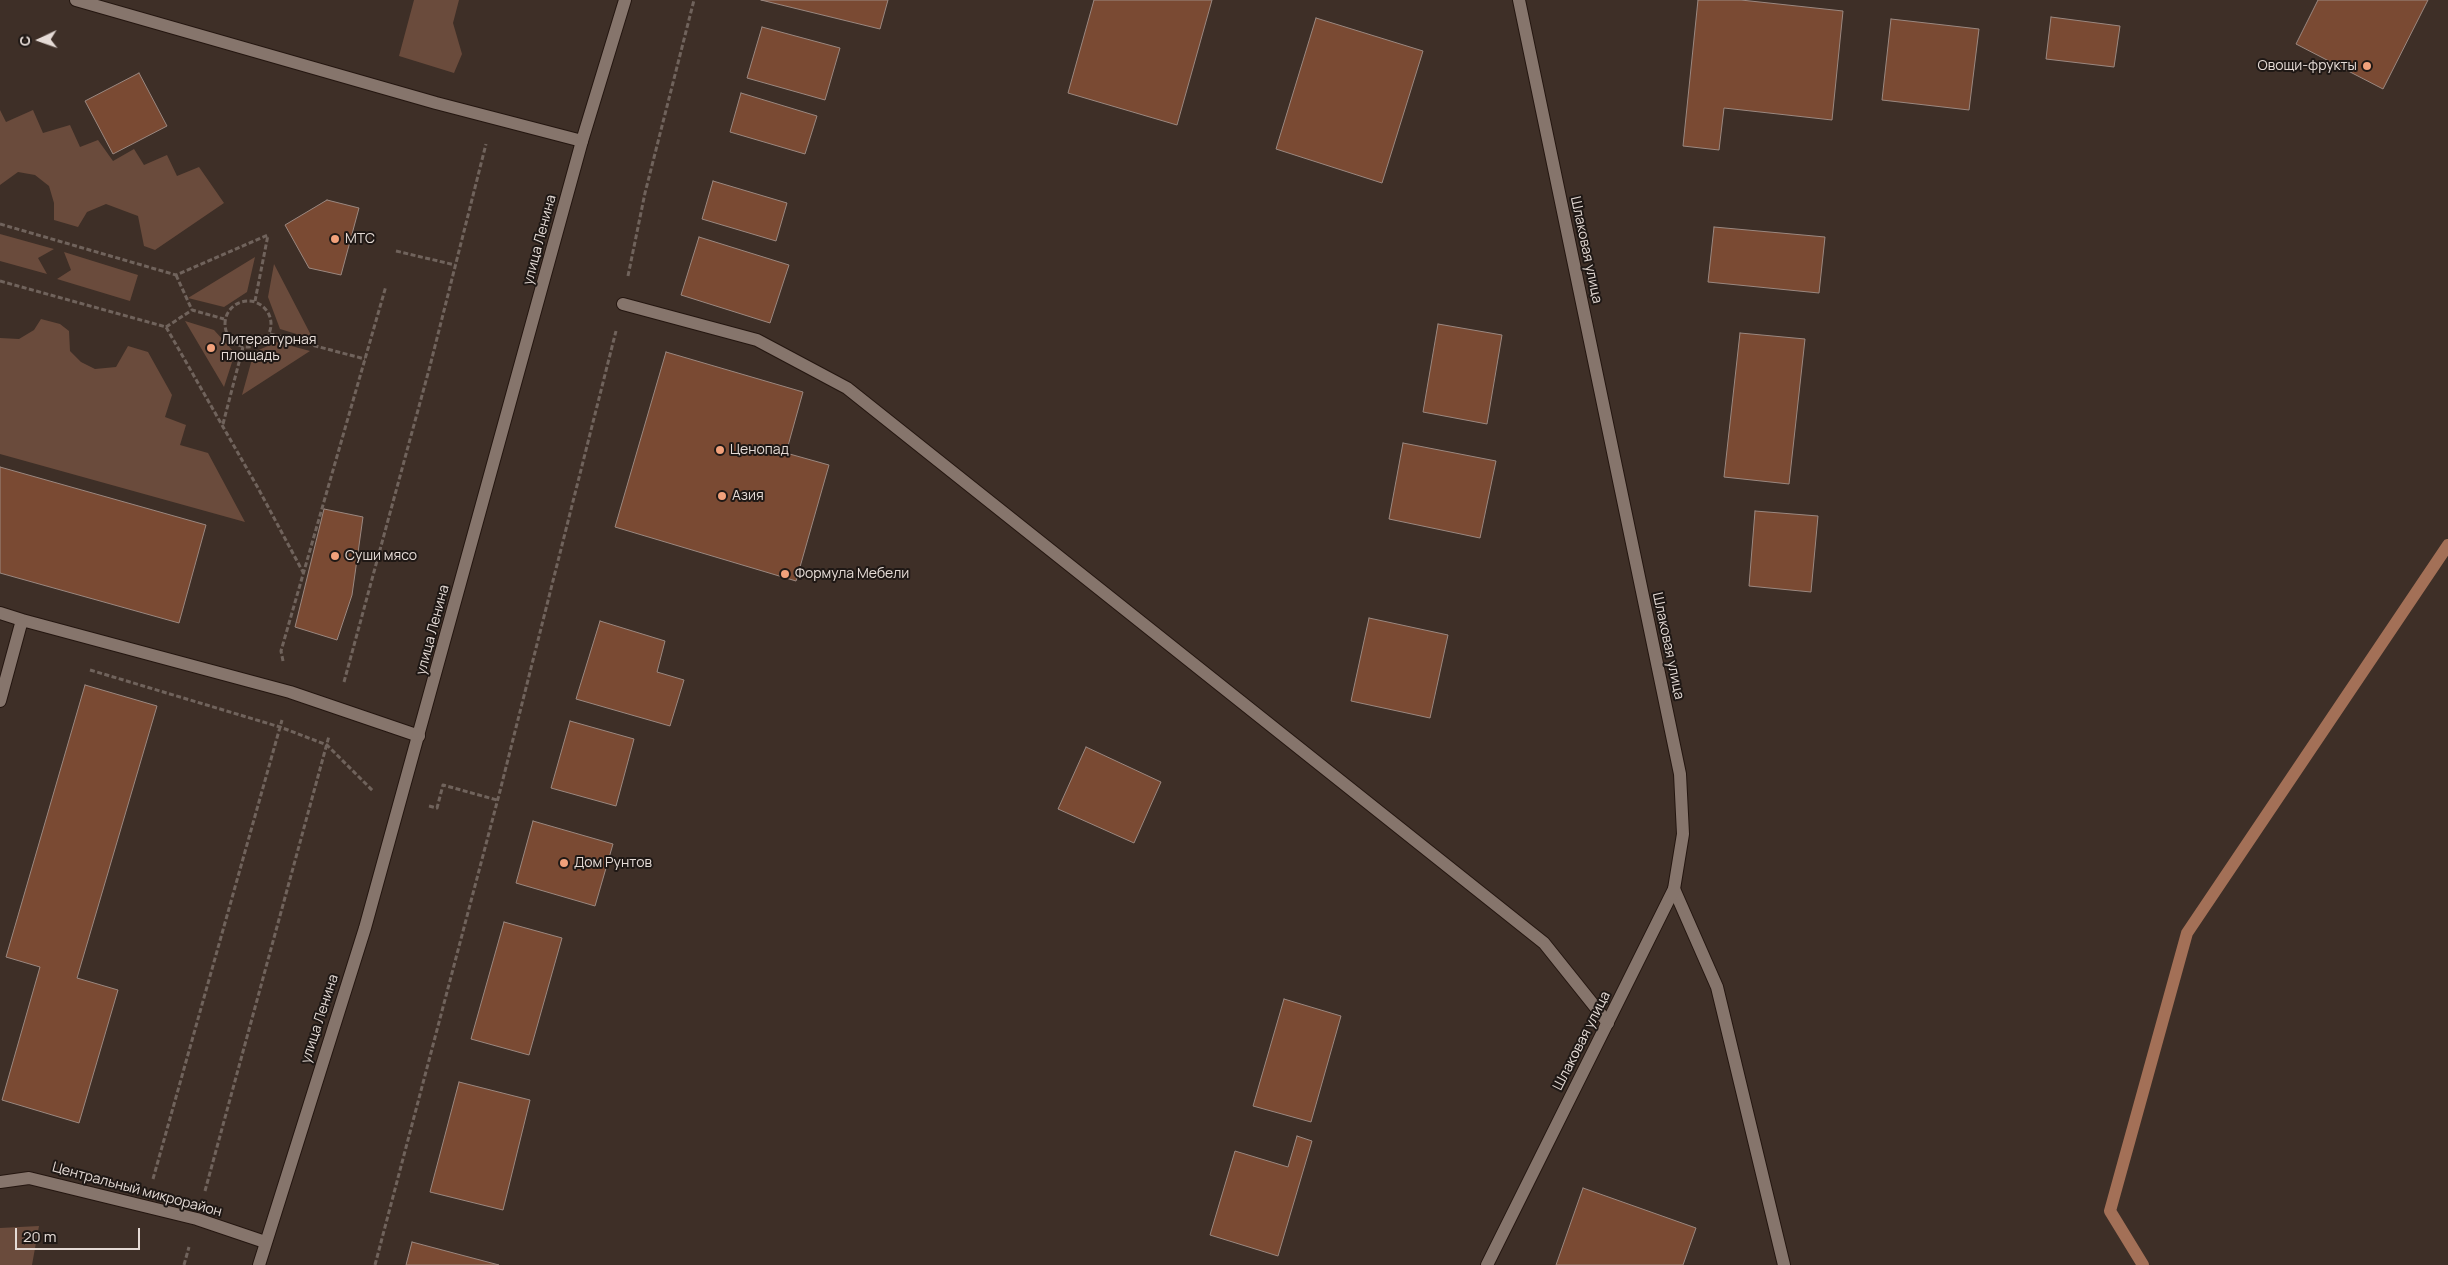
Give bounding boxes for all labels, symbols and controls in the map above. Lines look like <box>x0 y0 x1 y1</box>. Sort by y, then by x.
north arrow <box>15 15 65 65</box>
text: С <box>15 35 34 46</box>
place label: Овощи-фрукты <box>2258 58 2357 74</box>
marker: Овощи-фрукты <box>2361 60 2373 72</box>
street label: улица Ленина <box>520 193 560 287</box>
street label: Шлаковая улица <box>1566 195 1606 305</box>
place label: МТС <box>345 231 375 247</box>
marker: МТС <box>329 233 341 245</box>
place label: Литературная площадь <box>221 332 317 364</box>
marker: Литературная площадь <box>205 342 217 354</box>
place label: Ценопад <box>730 442 789 458</box>
marker: Ценопад <box>714 444 726 456</box>
place label: Азия <box>732 488 764 504</box>
marker: Азия <box>716 490 728 502</box>
place label: Суши мясо <box>345 548 417 564</box>
marker: Суши мясо <box>329 550 341 562</box>
place label: Формула Мебели <box>795 566 909 582</box>
marker: Формула Мебели <box>779 568 791 580</box>
street label: улица Ленина <box>413 583 453 677</box>
street label: Шлаковая улица <box>1648 591 1688 701</box>
place label: Дом Рунтов <box>574 855 652 871</box>
marker: Дом Рунтов <box>558 857 570 869</box>
street label: улица Ленина <box>298 972 342 1066</box>
street label: Шлаковая улица <box>1550 989 1614 1093</box>
street label: Центральный микрорайон <box>50 1159 224 1221</box>
scale bar <box>18 1218 142 1250</box>
text: 20 m <box>23 1226 56 1247</box>

